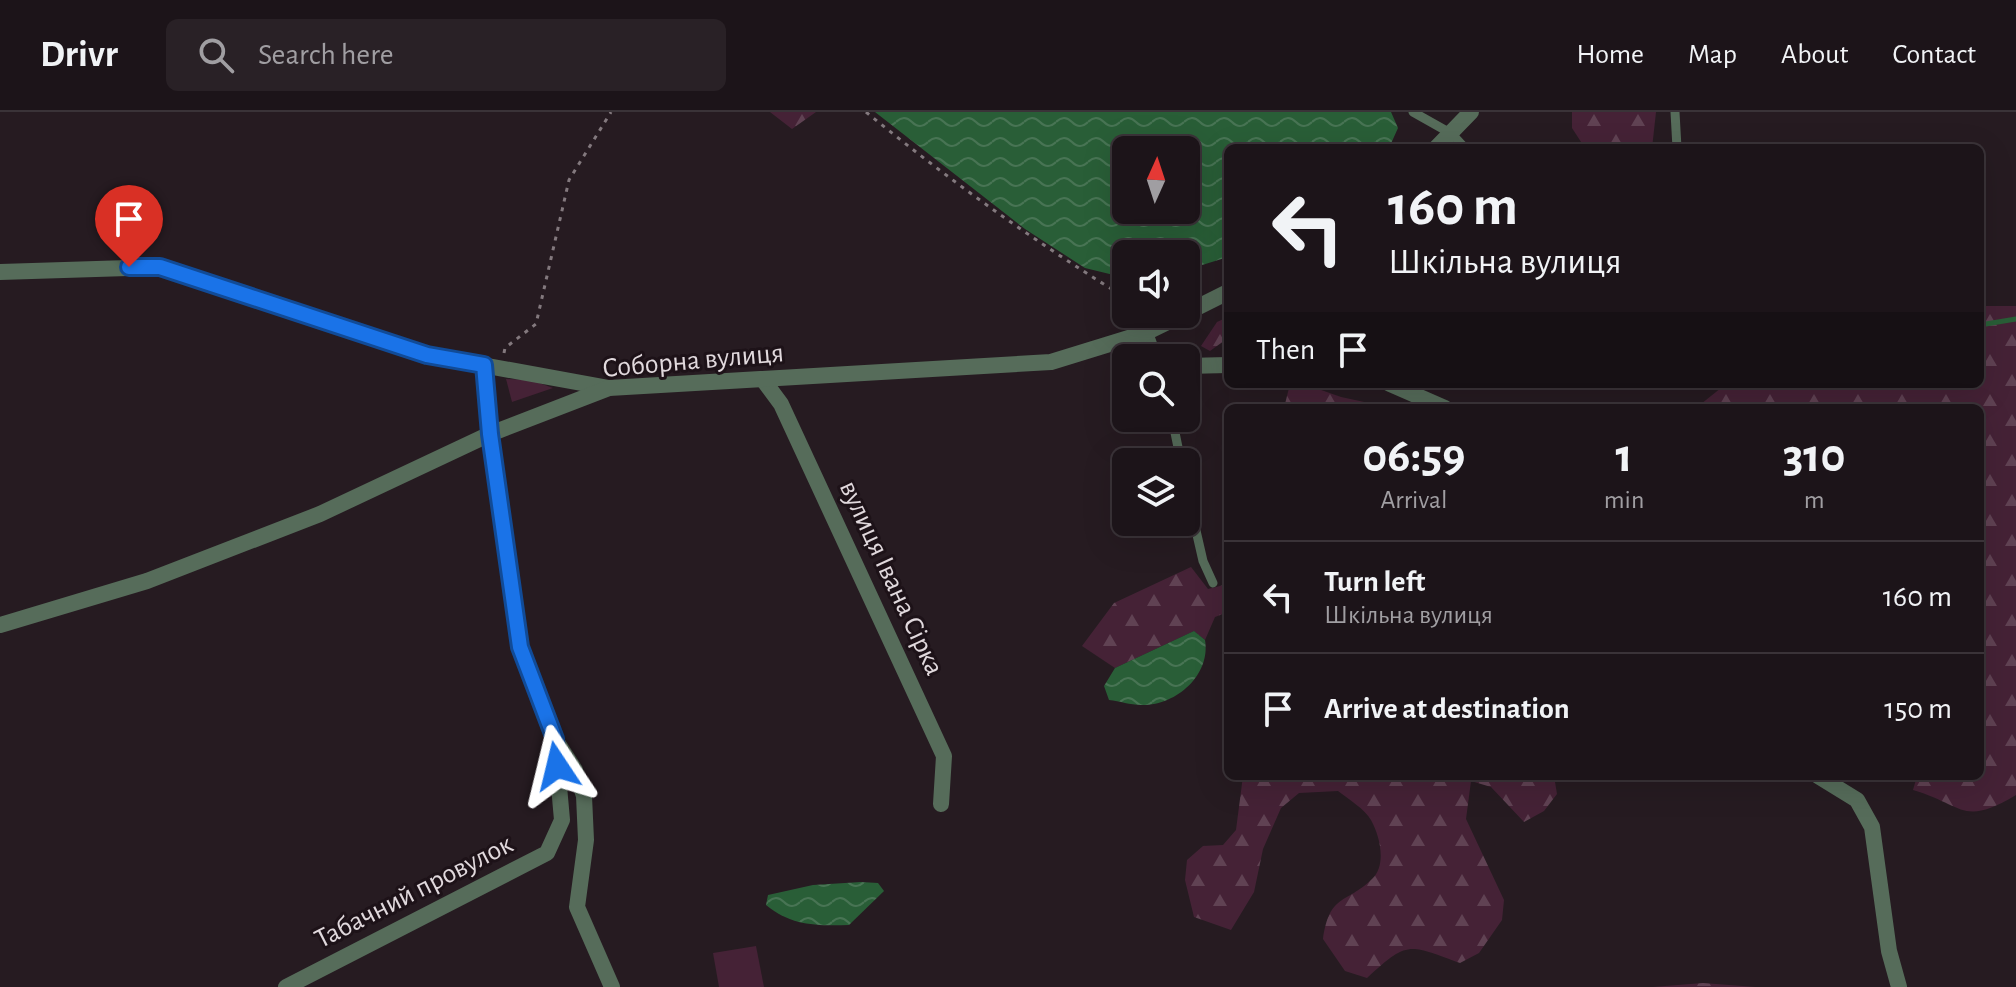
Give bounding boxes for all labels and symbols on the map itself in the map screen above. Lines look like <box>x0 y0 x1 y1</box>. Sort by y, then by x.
north arrow <box>1112 136 1200 224</box>
pin <box>95 185 163 267</box>
street label: Соборна вулиця <box>601 339 785 383</box>
street label: вулиця Івана Сірка <box>834 476 948 680</box>
position arrow <box>515 724 599 808</box>
street label: Табачний провулок <box>311 830 517 954</box>

